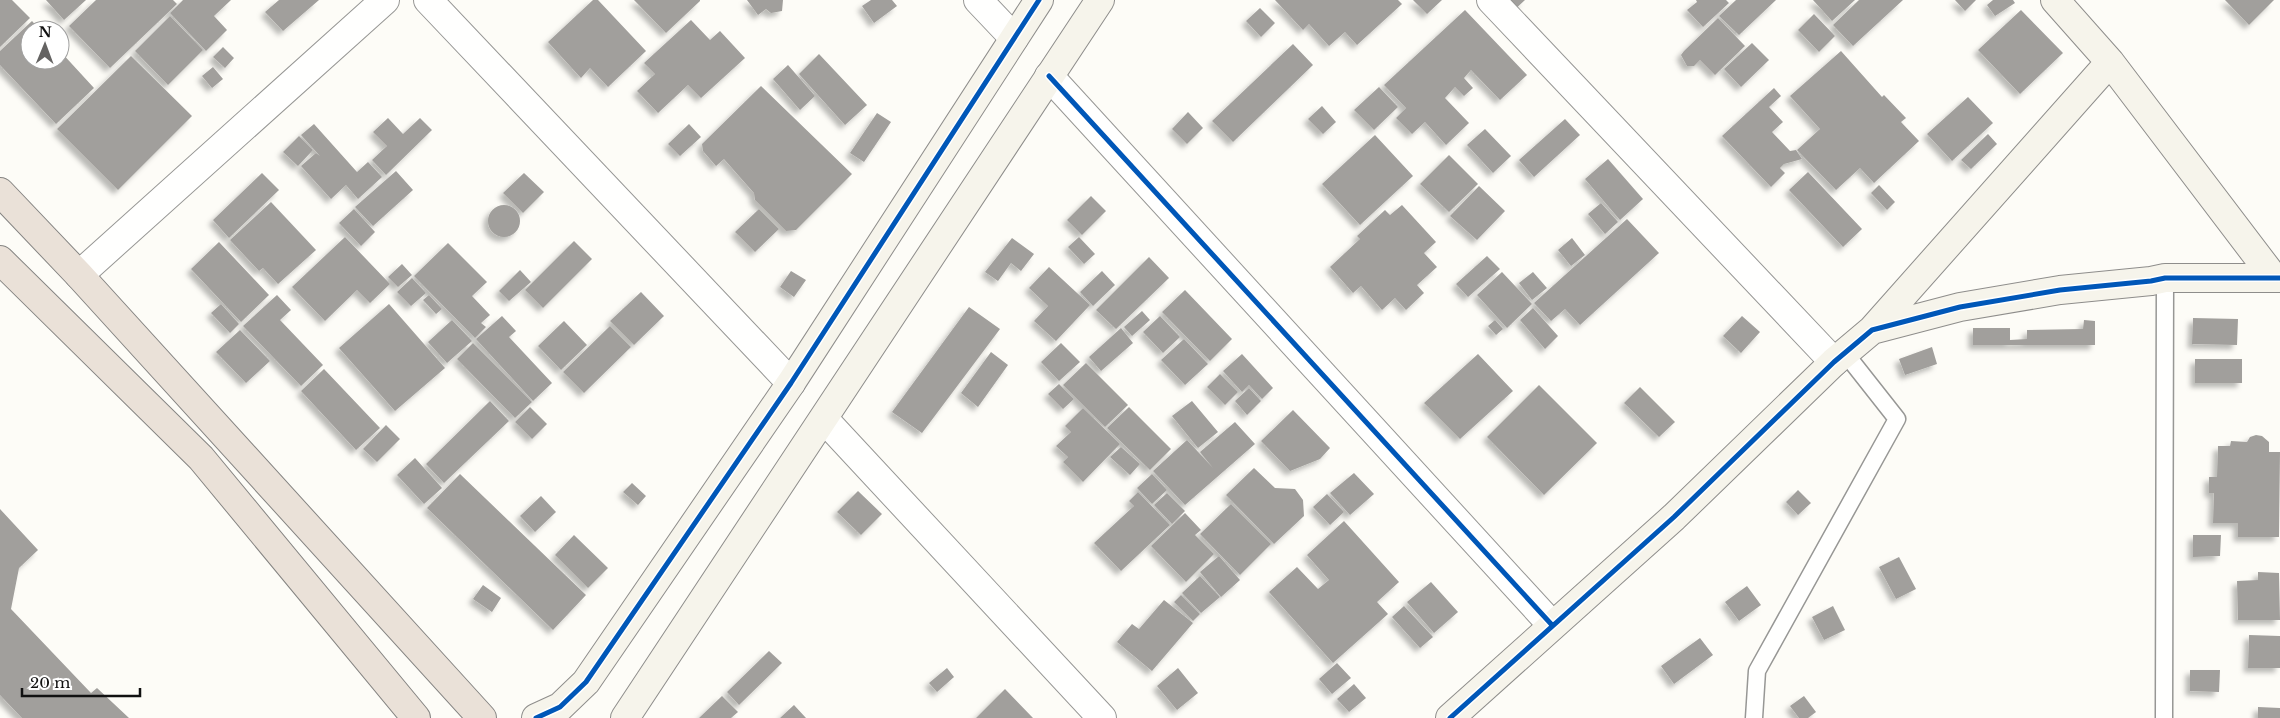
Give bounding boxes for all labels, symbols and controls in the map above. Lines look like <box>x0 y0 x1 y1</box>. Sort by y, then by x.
north arrow <box>20 20 70 70</box>
text: N <box>38 23 52 41</box>
scale bar <box>22 666 140 698</box>
text: 20 m <box>30 673 70 692</box>

